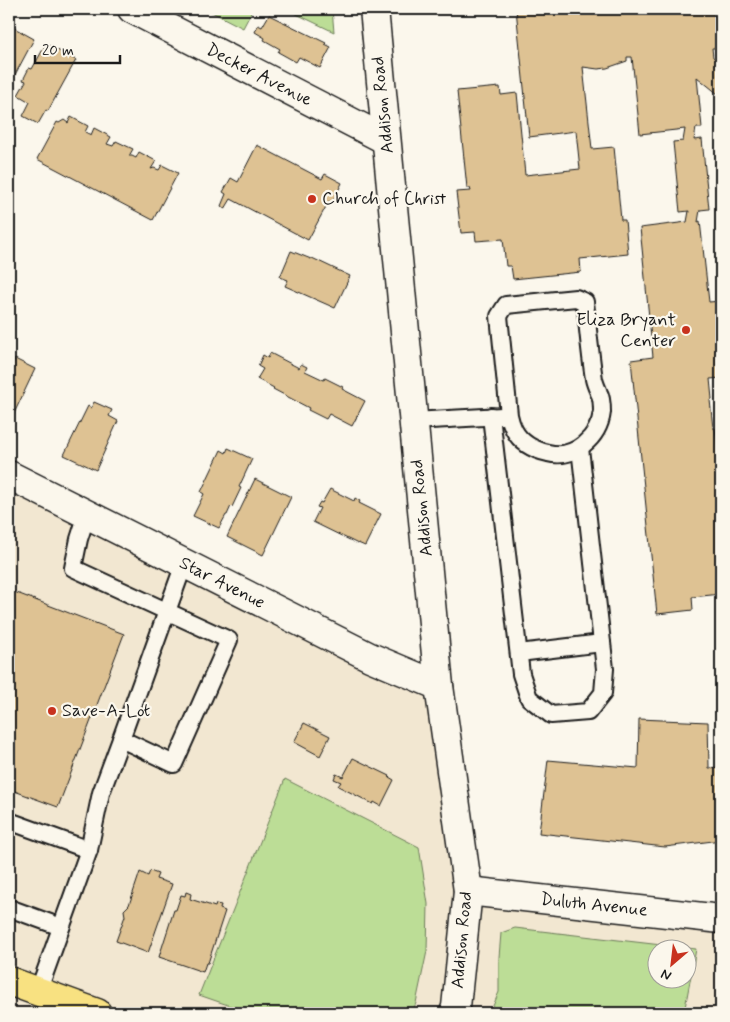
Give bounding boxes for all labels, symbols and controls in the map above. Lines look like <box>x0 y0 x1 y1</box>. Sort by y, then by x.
scale bar <box>35 32 120 64</box>
street label: Decker Avenue <box>202 38 316 112</box>
text: 20 m <box>42 41 74 61</box>
street label: Addison Road <box>366 55 400 155</box>
place label: Church of Christ <box>322 187 447 211</box>
marker: Church of Christ <box>306 193 318 205</box>
place label: Eliza Bryant Center <box>576 308 676 353</box>
marker: Eliza Bryant Center <box>680 324 692 336</box>
street label: Addison Road <box>405 458 439 558</box>
street label: Star Avenue <box>175 551 269 615</box>
place label: Save-A-Lot <box>62 699 151 723</box>
marker: Save-A-Lot <box>46 705 58 717</box>
street label: Duluth Avenue <box>539 887 649 923</box>
street label: Addison Road <box>446 890 478 990</box>
north arrow <box>648 940 698 990</box>
text: N <box>658 964 675 985</box>

